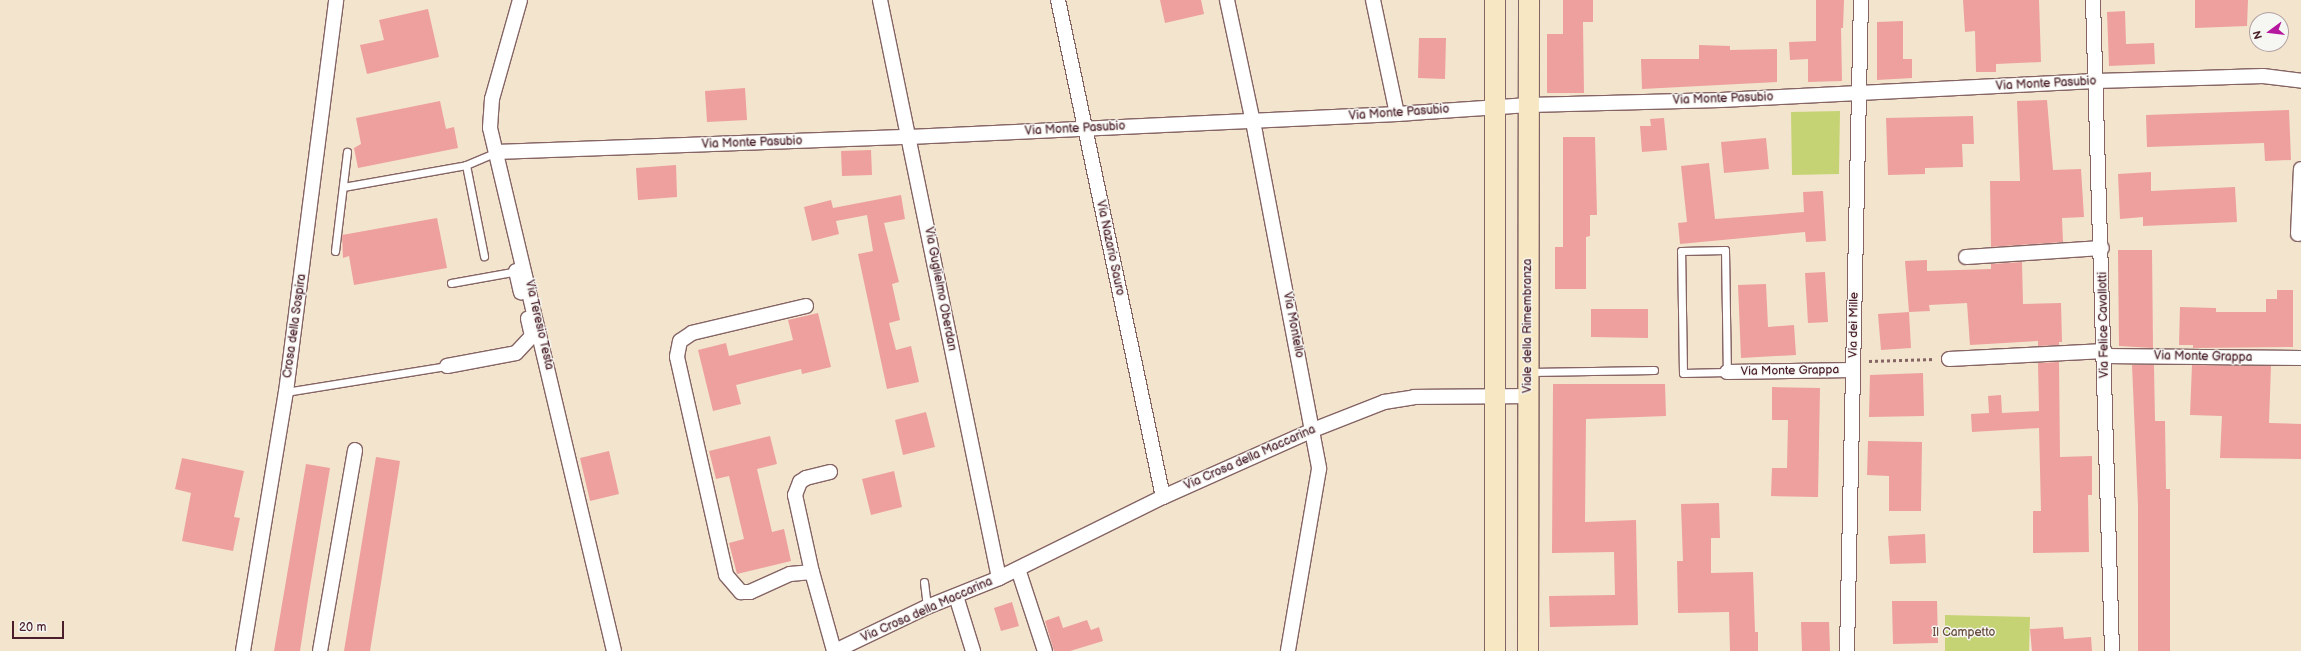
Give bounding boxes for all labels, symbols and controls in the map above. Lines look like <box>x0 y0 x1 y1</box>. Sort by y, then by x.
north arrow <box>2249 12 2289 52</box>
text: N <box>2251 29 2265 41</box>
street label: Via Monte Pasubio <box>1995 74 2097 94</box>
street label: Via Monte Pasubio <box>1672 90 1774 108</box>
street label: Via Monte Pasubio <box>1348 102 1450 124</box>
street label: Via Monte Pasubio <box>1024 119 1126 139</box>
street label: Via Monte Pasubio <box>701 134 803 152</box>
street label: Via Nazario Sauro <box>1093 199 1127 297</box>
street label: Via Guglielmo Oberdan <box>921 226 959 352</box>
street label: Viale della Rimembranza <box>1521 259 1535 393</box>
street label: Via Felice Cavallotti <box>2096 272 2112 378</box>
street label: Crosa della Sospira <box>281 273 309 379</box>
street label: Via Teresio Testa <box>522 278 556 372</box>
street label: Via Montello <box>1280 291 1306 359</box>
street label: Via dei Mille <box>1846 292 1862 358</box>
street label: Via Monte Grappa <box>2154 349 2252 365</box>
street label: Via Monte Grappa <box>1741 363 1839 379</box>
street label: Via Crosa della Maccarina <box>1182 422 1318 494</box>
street label: Via Crosa della Maccarina <box>859 574 995 646</box>
scale bar <box>14 613 66 639</box>
text: 20 m <box>19 620 46 635</box>
park label: Il Campetto <box>1933 626 1995 640</box>

